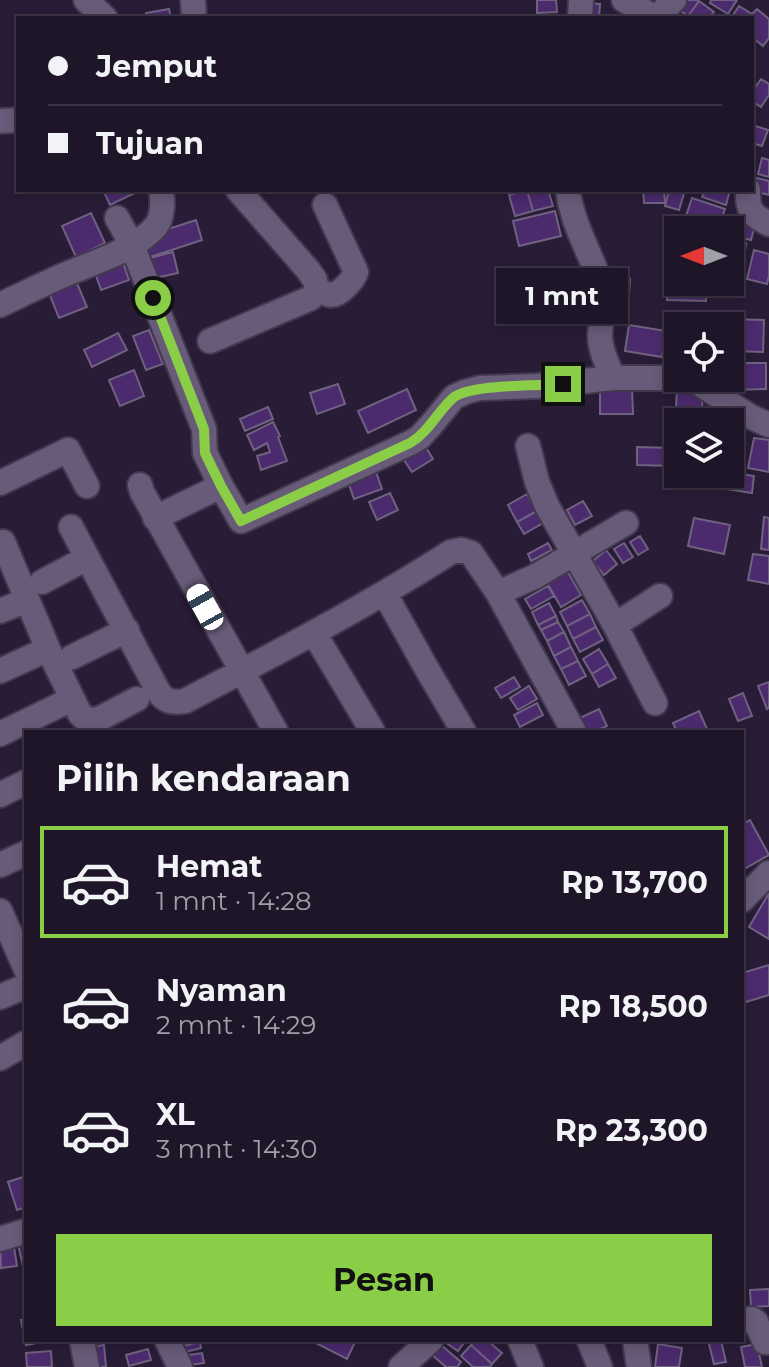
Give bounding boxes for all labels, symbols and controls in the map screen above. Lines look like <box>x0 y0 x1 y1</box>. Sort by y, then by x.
text: Jemput <box>96 48 217 85</box>
text: Tujuan <box>96 125 204 162</box>
north arrow <box>664 216 744 296</box>
map controls <box>664 216 744 488</box>
callout: 1 mnt <box>497 268 629 324</box>
route start <box>135 280 171 316</box>
text: 1 mnt <box>525 280 599 312</box>
button: locate <box>664 312 744 392</box>
route end <box>545 366 581 402</box>
button: layers <box>664 408 744 488</box>
car <box>183 580 227 634</box>
text: Pilih kendaraan <box>56 756 351 800</box>
icon: car <box>60 846 132 918</box>
text: Hemat <box>156 848 262 885</box>
text: Rp 13,700 <box>561 864 708 901</box>
text: 1 mnt · 14:28 <box>156 885 312 917</box>
icon: car <box>60 970 132 1042</box>
text: Nyaman <box>156 972 287 1009</box>
text: Rp 18,500 <box>558 988 708 1025</box>
text: 2 mnt · 14:29 <box>156 1009 316 1041</box>
icon: car <box>60 1094 132 1166</box>
text: XL <box>156 1096 195 1133</box>
text: Rp 23,300 <box>555 1112 708 1149</box>
text: 3 mnt · 14:30 <box>156 1133 318 1165</box>
button: Pesan <box>56 1234 712 1326</box>

